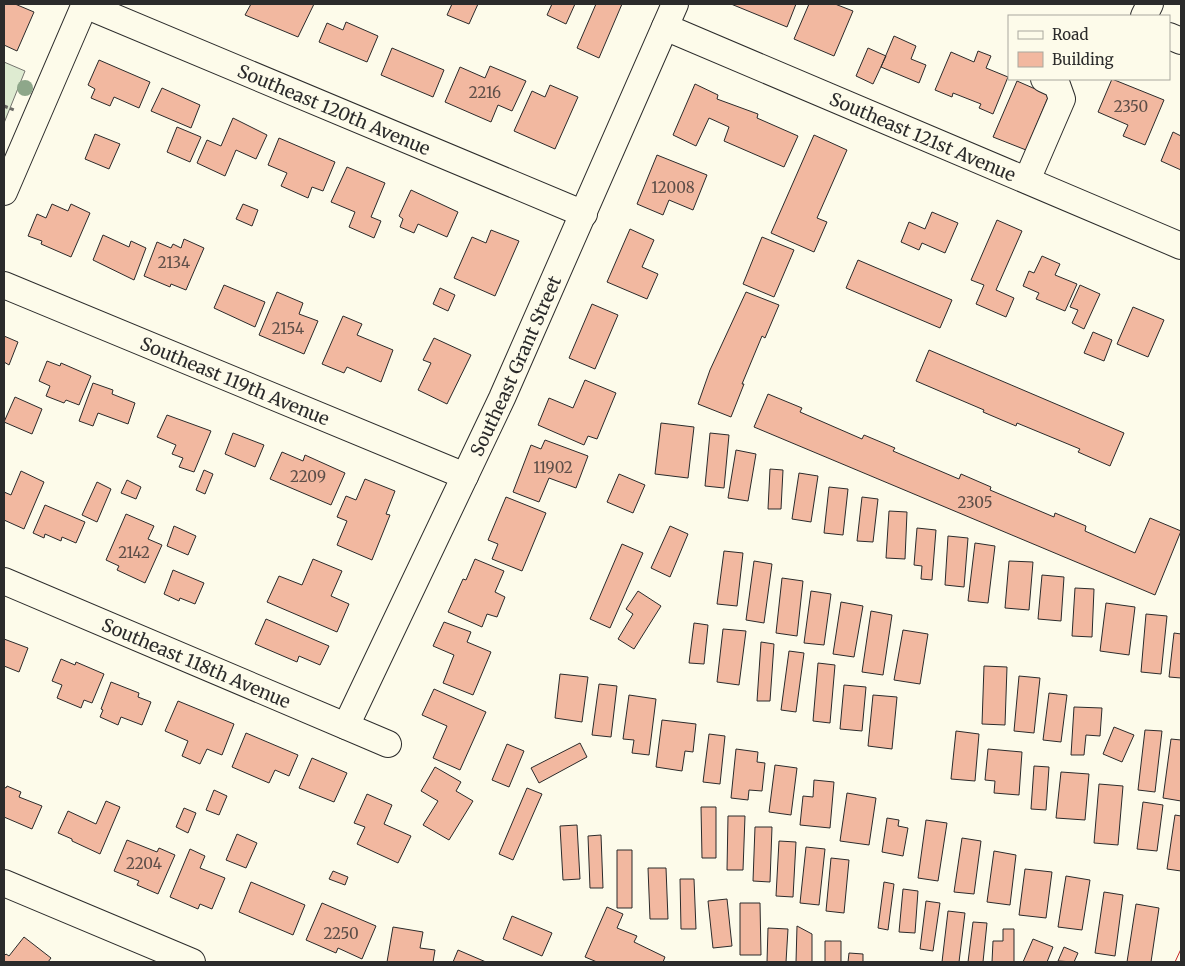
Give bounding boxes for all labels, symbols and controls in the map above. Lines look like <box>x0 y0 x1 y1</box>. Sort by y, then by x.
legend <box>1008 15 1170 80</box>
text: Road <box>1052 25 1088 44</box>
text: Building <box>1052 50 1114 69</box>
street label: Southeast 120th Avenue <box>234 59 434 160</box>
house number: 2216 <box>469 83 501 102</box>
street label: Southeast 121st Avenue <box>826 87 1019 186</box>
house number: 2350 <box>1114 97 1148 116</box>
house number: 12008 <box>651 178 695 197</box>
house number: 2134 <box>158 253 190 272</box>
street label: Southeast Grant Street <box>465 272 566 460</box>
house number: 2154 <box>272 319 304 338</box>
street label: Southeast 119th Avenue <box>137 331 333 430</box>
house number: 11902 <box>533 458 573 477</box>
house number: 2209 <box>290 467 326 486</box>
house number: 2305 <box>958 493 992 512</box>
house number: 2142 <box>118 543 150 562</box>
street label: Southeast 118th Avenue <box>99 612 294 713</box>
house number: 2204 <box>126 854 162 873</box>
house number: 2250 <box>323 924 359 943</box>

